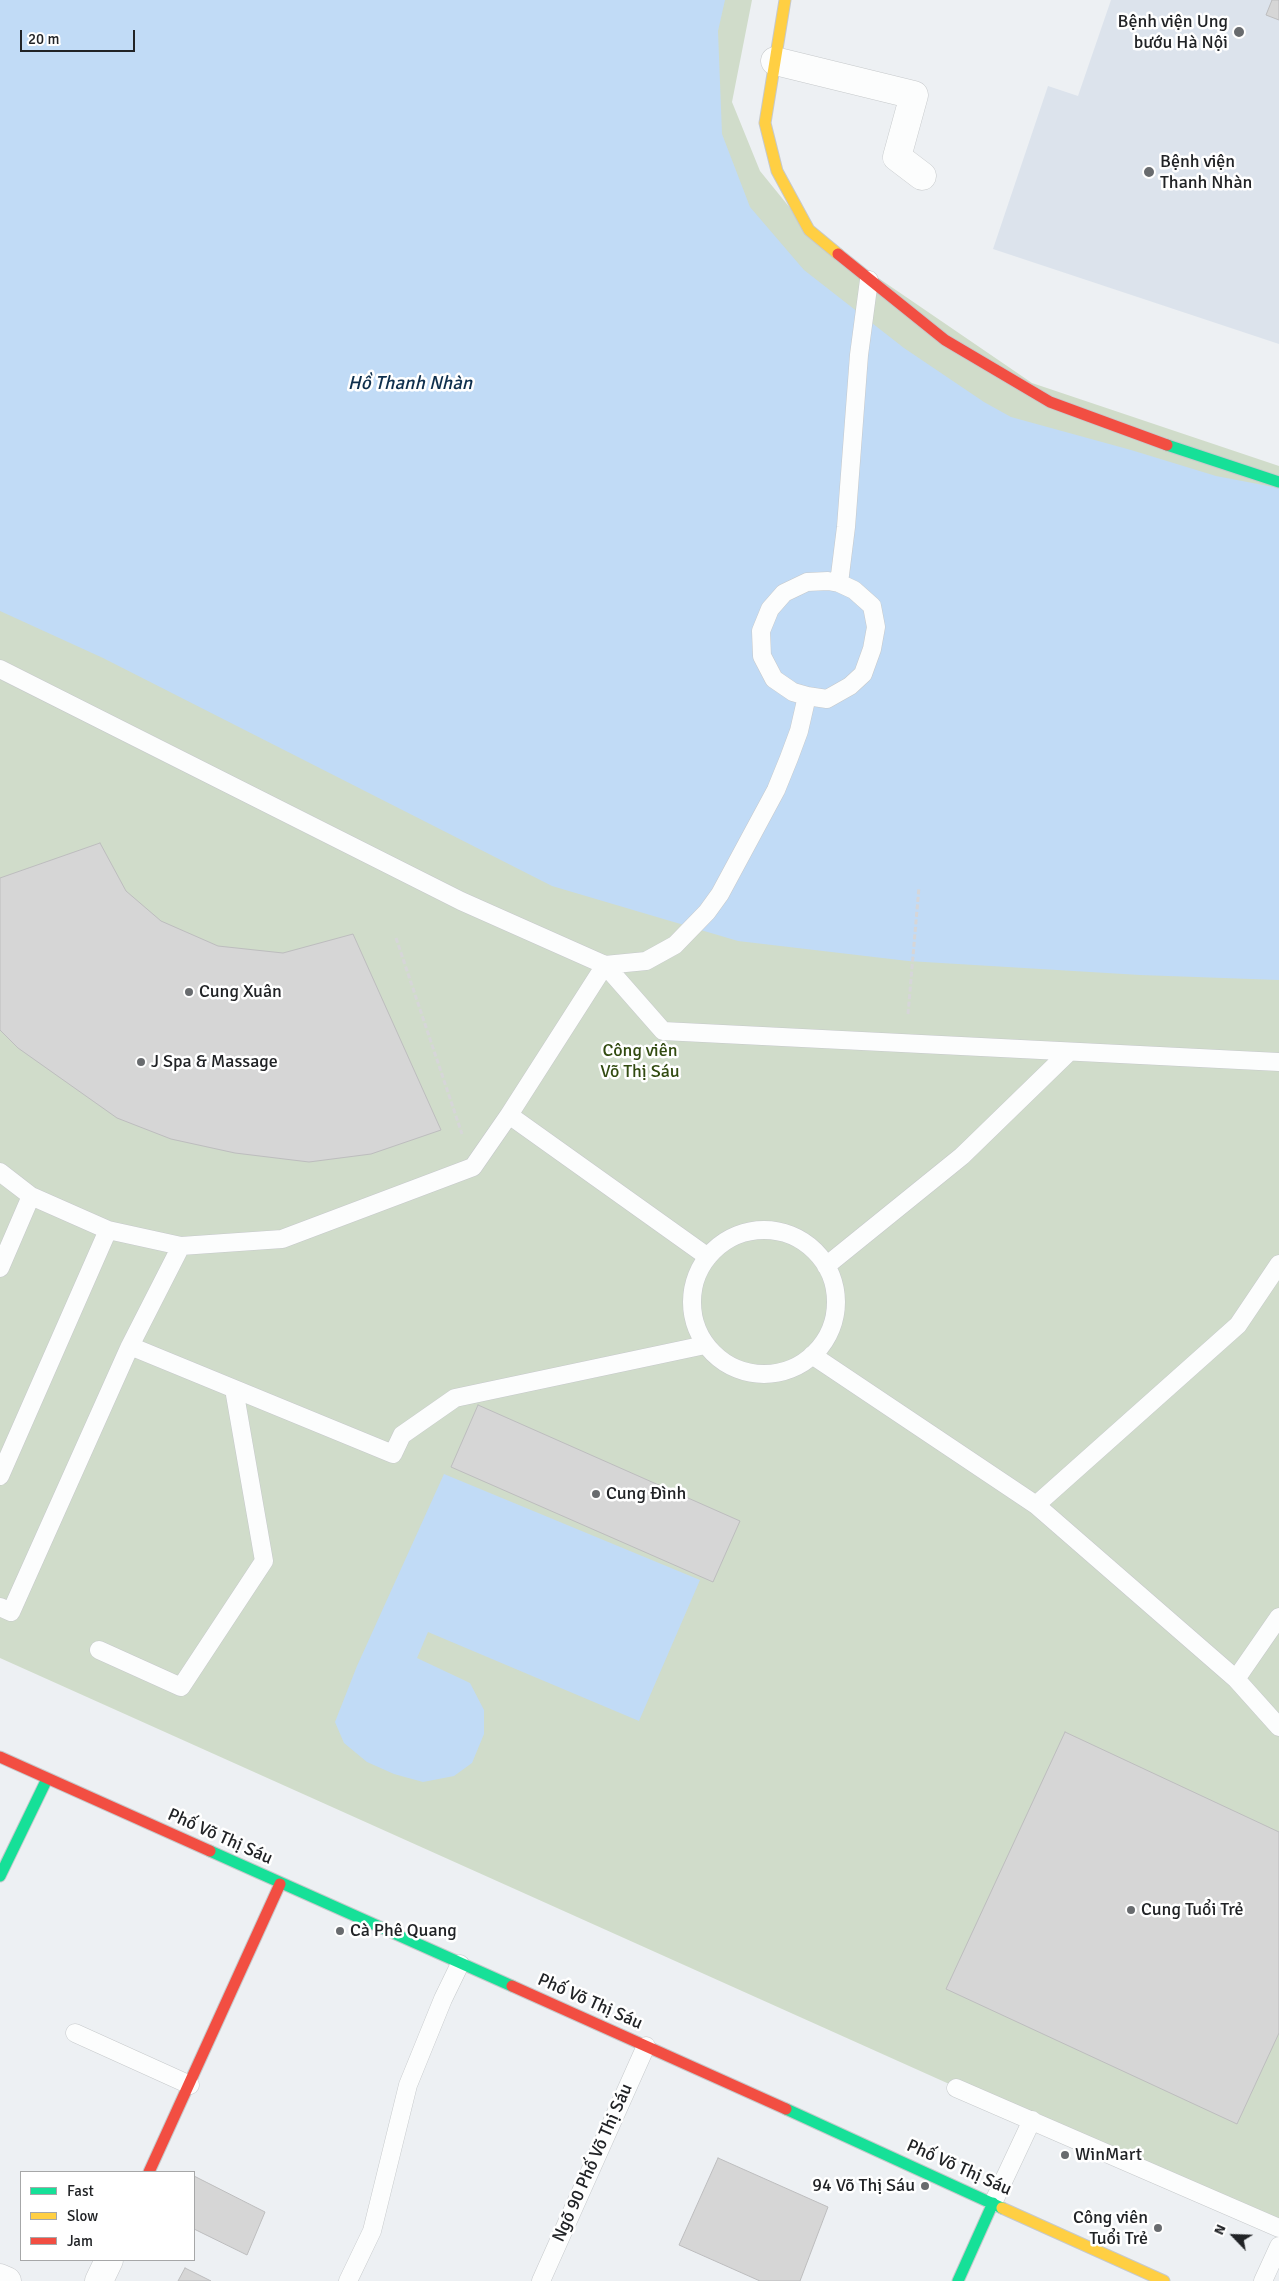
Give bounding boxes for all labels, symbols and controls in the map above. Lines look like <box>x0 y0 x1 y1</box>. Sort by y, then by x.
place label: Bệnh viện Ung bướu Hà Nội <box>1118 11 1228 54</box>
scale bar <box>22 20 138 52</box>
marker: Bệnh viện Ung bướu Hà Nội <box>1232 25 1246 39</box>
text: 20 m <box>28 30 59 48</box>
place label: Bệnh viện Thanh Nhàn <box>1160 151 1252 193</box>
marker: Bệnh viện Thanh Nhàn <box>1142 165 1156 179</box>
water label: Hồ Thanh Nhàn <box>348 373 472 395</box>
place label: Cung Xuân <box>199 981 282 1003</box>
marker: Cung Xuân <box>183 986 195 998</box>
park label: Công viên Võ Thị Sáu <box>600 1040 680 1082</box>
place label: J Spa & Massage <box>151 1051 278 1073</box>
marker: J Spa & Massage <box>135 1056 147 1068</box>
place label: Cung Đình <box>606 1483 686 1505</box>
marker: Cung Đình <box>590 1488 602 1500</box>
street label: Phố Võ Thị Sáu <box>164 1804 276 1870</box>
place label: Cung Tuổi Trẻ <box>1141 1899 1244 1921</box>
marker: Cung Tuổi Trẻ <box>1125 1904 1137 1916</box>
place label: Cà Phê Quang <box>350 1920 457 1942</box>
marker: Cà Phê Quang <box>334 1925 346 1937</box>
street label: Phố Võ Thị Sáu <box>534 1969 646 2035</box>
street label: Ngõ 90 Phố Võ Thị Sáu <box>548 2080 638 2246</box>
street label: Phố Võ Thị Sáu <box>903 2135 1015 2201</box>
place label: WinMart <box>1075 2144 1142 2166</box>
marker: WinMart <box>1059 2149 1071 2161</box>
legend <box>20 2171 195 2261</box>
place label: 94 Võ Thị Sáu <box>812 2175 915 2197</box>
marker: 94 Võ Thị Sáu <box>919 2180 931 2192</box>
text: Fast <box>67 2182 94 2200</box>
text: Slow <box>67 2207 98 2225</box>
place label: Công viên Tuổi Trẻ <box>1073 2207 1148 2250</box>
north arrow <box>1209 2211 1259 2261</box>
marker: Công viên Tuổi Trẻ <box>1152 2222 1164 2234</box>
text: N <box>1210 2222 1230 2238</box>
text: Jam <box>67 2232 93 2250</box>

